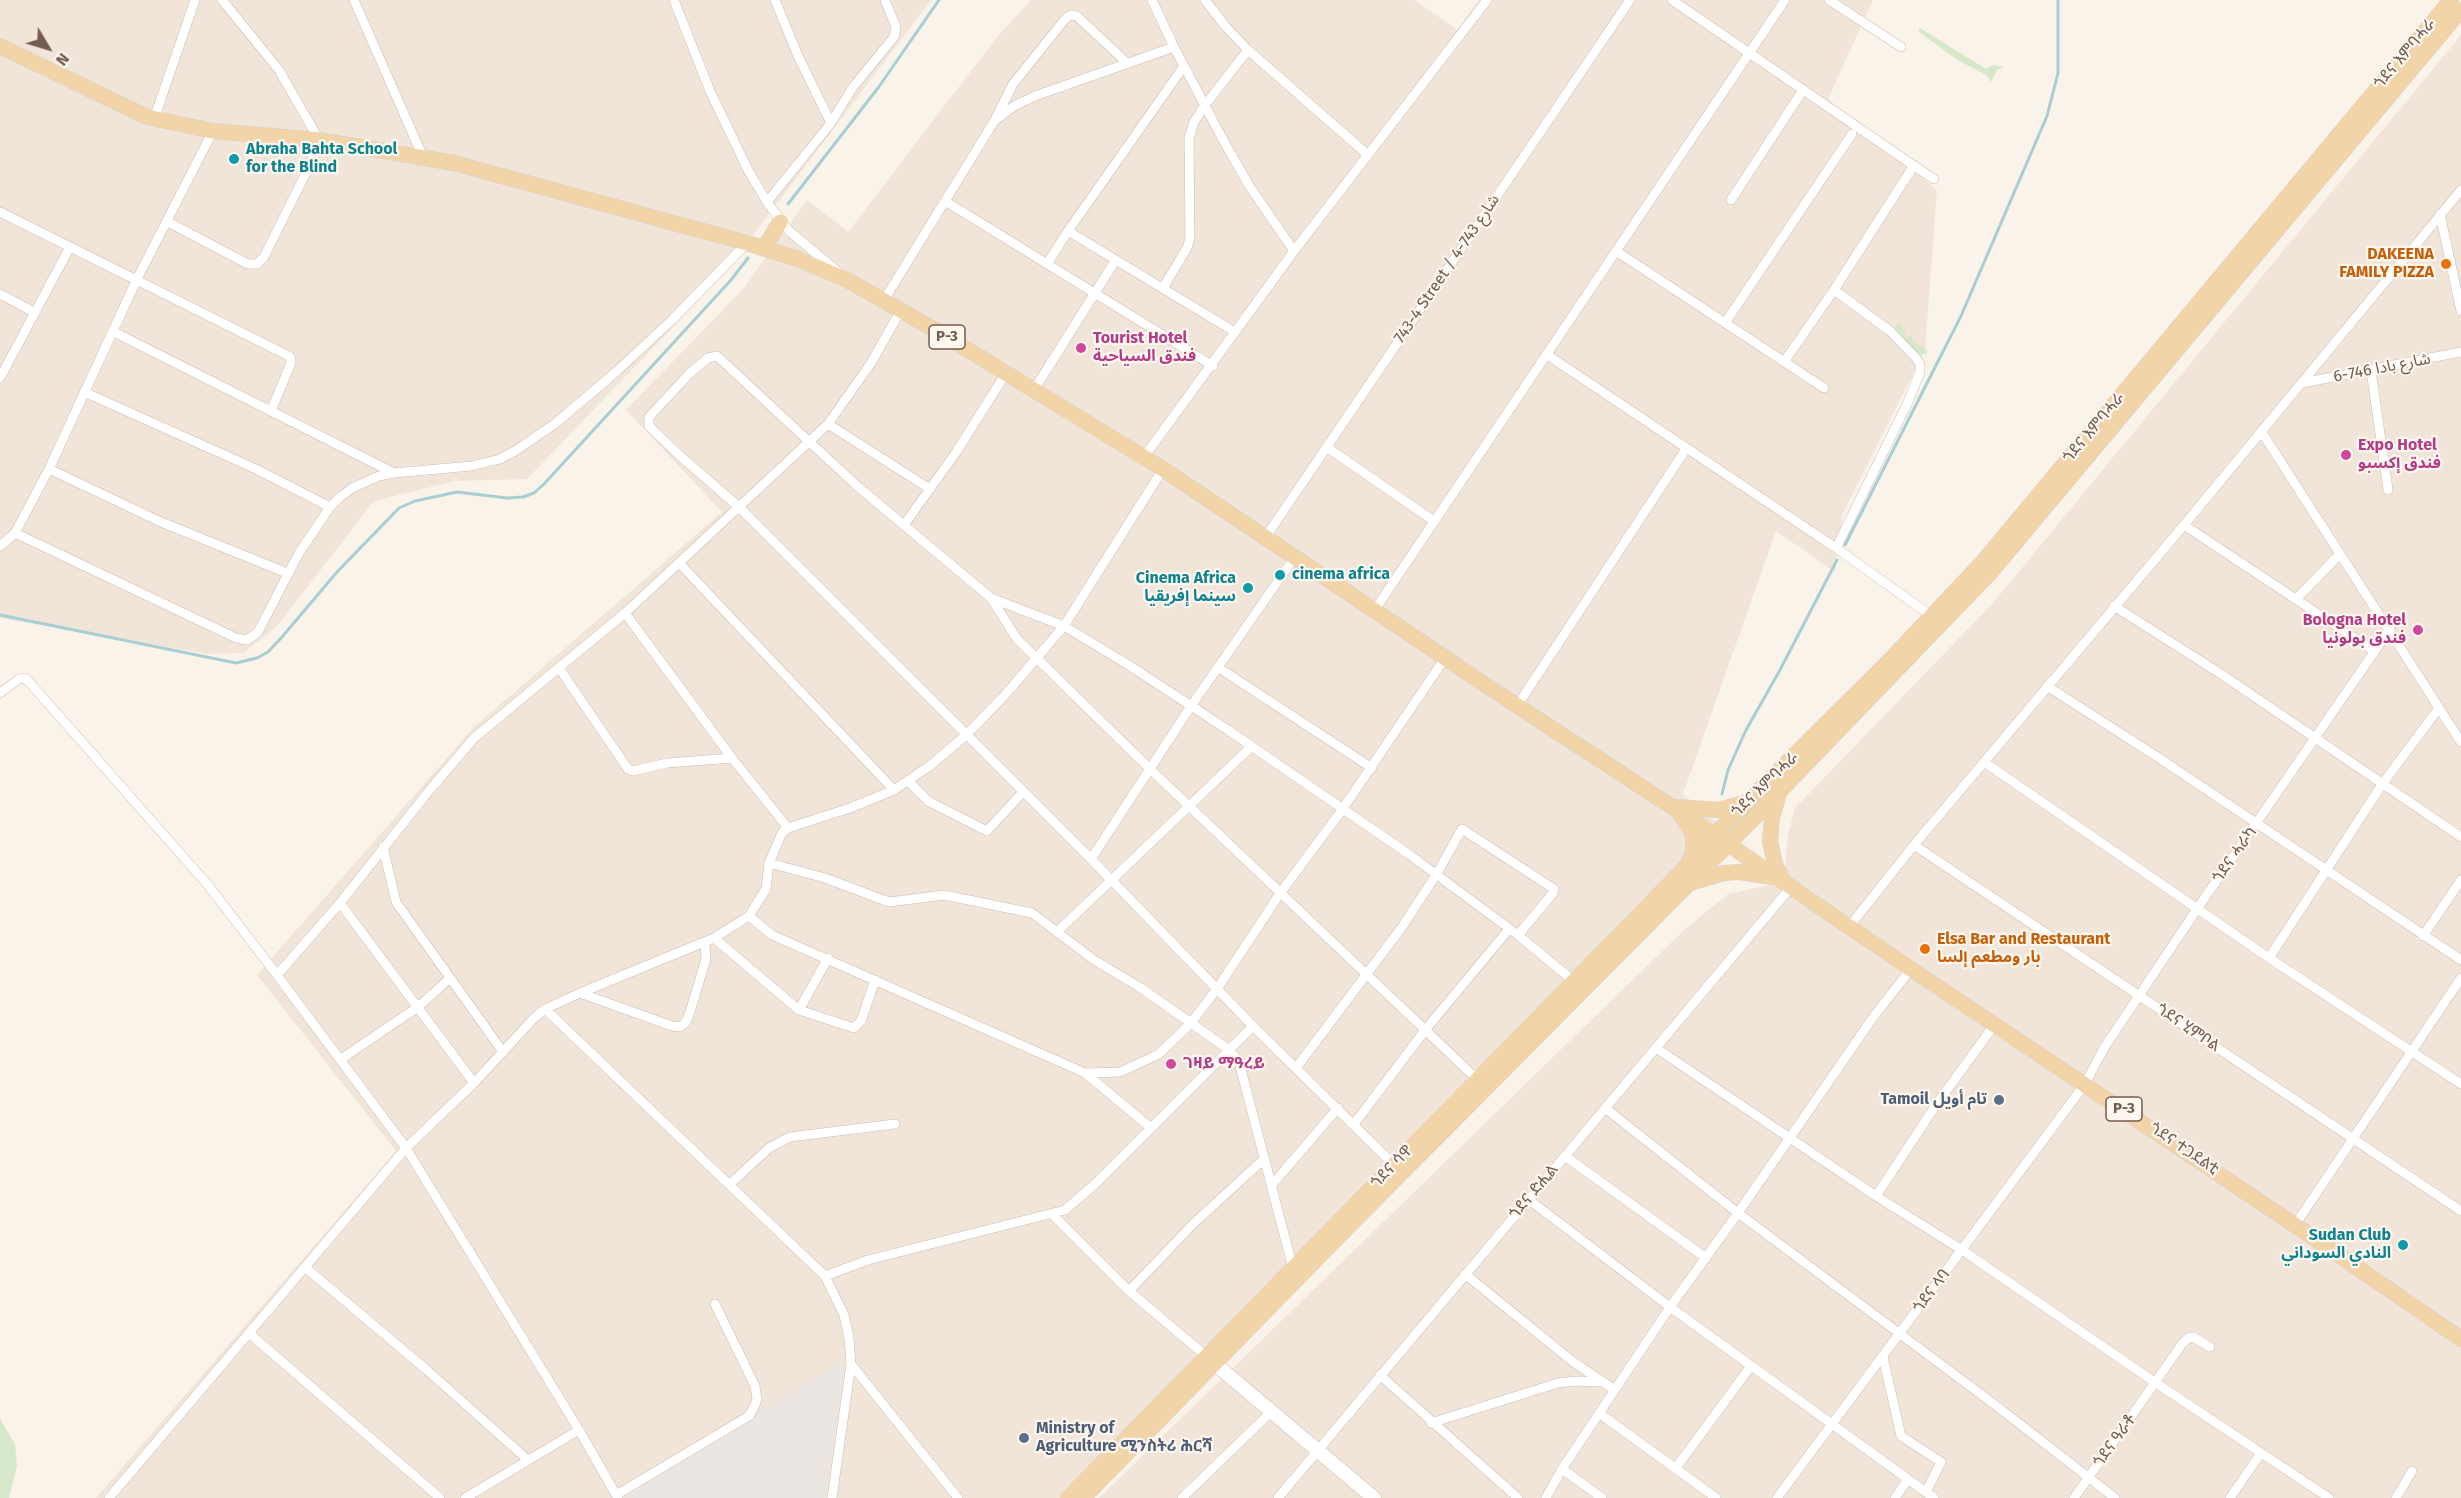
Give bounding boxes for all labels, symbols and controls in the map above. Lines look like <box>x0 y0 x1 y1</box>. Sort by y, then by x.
street label: ጎደና እምባሓራ <box>2370 15 2440 93</box>
north arrow <box>18 18 78 78</box>
text: N <box>52 49 73 69</box>
place label: Abraha Bahta School for the Blind <box>246 140 397 178</box>
marker: Abraha Bahta School for the Blind <box>227 152 241 166</box>
street label: 743-4 Street / شارع 743-4 <box>1390 191 1504 347</box>
place label: DAKEENA FAMILY PIZZA <box>2339 245 2434 283</box>
marker: DAKEENA FAMILY PIZZA <box>2439 257 2453 271</box>
road number: P-3 <box>929 325 965 349</box>
place label: Tourist Hotel فندق السياحية <box>1093 329 1196 367</box>
marker: Tourist Hotel فندق السياحية <box>1074 341 1088 355</box>
street label: شارع بادا 746-6 <box>2332 349 2432 387</box>
street label: ጎደና እምባሓራ <box>2059 389 2129 467</box>
place label: Expo Hotel فندق إكسبو <box>2358 436 2441 474</box>
marker: Expo Hotel فندق إكسبو <box>2339 448 2353 462</box>
place label: cinema africa <box>1292 565 1390 585</box>
marker: cinema africa <box>1273 568 1287 582</box>
place label: Cinema Africa سينما إفريقيا <box>1136 569 1236 607</box>
marker: Cinema Africa سينما إفريقيا <box>1241 581 1255 595</box>
place label: Bologna Hotel فندق بولونيا <box>2303 611 2406 649</box>
marker: Bologna Hotel فندق بولونيا <box>2411 623 2425 637</box>
street label: ጎደና እምባሓራ <box>1728 748 1802 822</box>
street label: ጎደና ሓራካ <box>2209 823 2261 887</box>
place label: Elsa Bar and Restaurant بار ومطعم إلسا <box>1937 930 2111 968</box>
marker: Elsa Bar and Restaurant بار ومطعم إلسا <box>1918 942 1932 956</box>
street label: ጎደና ሂምቦል <box>2153 1000 2223 1056</box>
place label: ገዛይ ማዓረይ <box>1183 1054 1265 1074</box>
marker: ገዛይ ማዓረይ <box>1164 1057 1178 1071</box>
place label: Tamoil تام أويل <box>1880 1090 1987 1110</box>
marker: Tamoil تام أويل <box>1992 1093 2006 1107</box>
road number: P-3 <box>2106 1097 2142 1121</box>
street label: ጎደና ተጋደልቲ <box>2146 1119 2222 1179</box>
street label: ጎደና ሳዋ <box>1367 1142 1417 1192</box>
street label: ጎደና ድሒል <box>1505 1161 1563 1223</box>
place label: Sudan Club النادي السوداني <box>2281 1226 2391 1264</box>
marker: Sudan Club النادي السوداني <box>2396 1238 2410 1252</box>
street label: ጎደና ላባ <box>1909 1265 1955 1317</box>
street label: ጎደና ዓራቶ <box>2089 1411 2141 1471</box>
place label: Ministry of Agriculture ሚንስትሪ ሕርሻ <box>1036 1419 1212 1457</box>
marker: Ministry of Agriculture ሚንስትሪ ሕርሻ <box>1017 1431 1031 1445</box>

